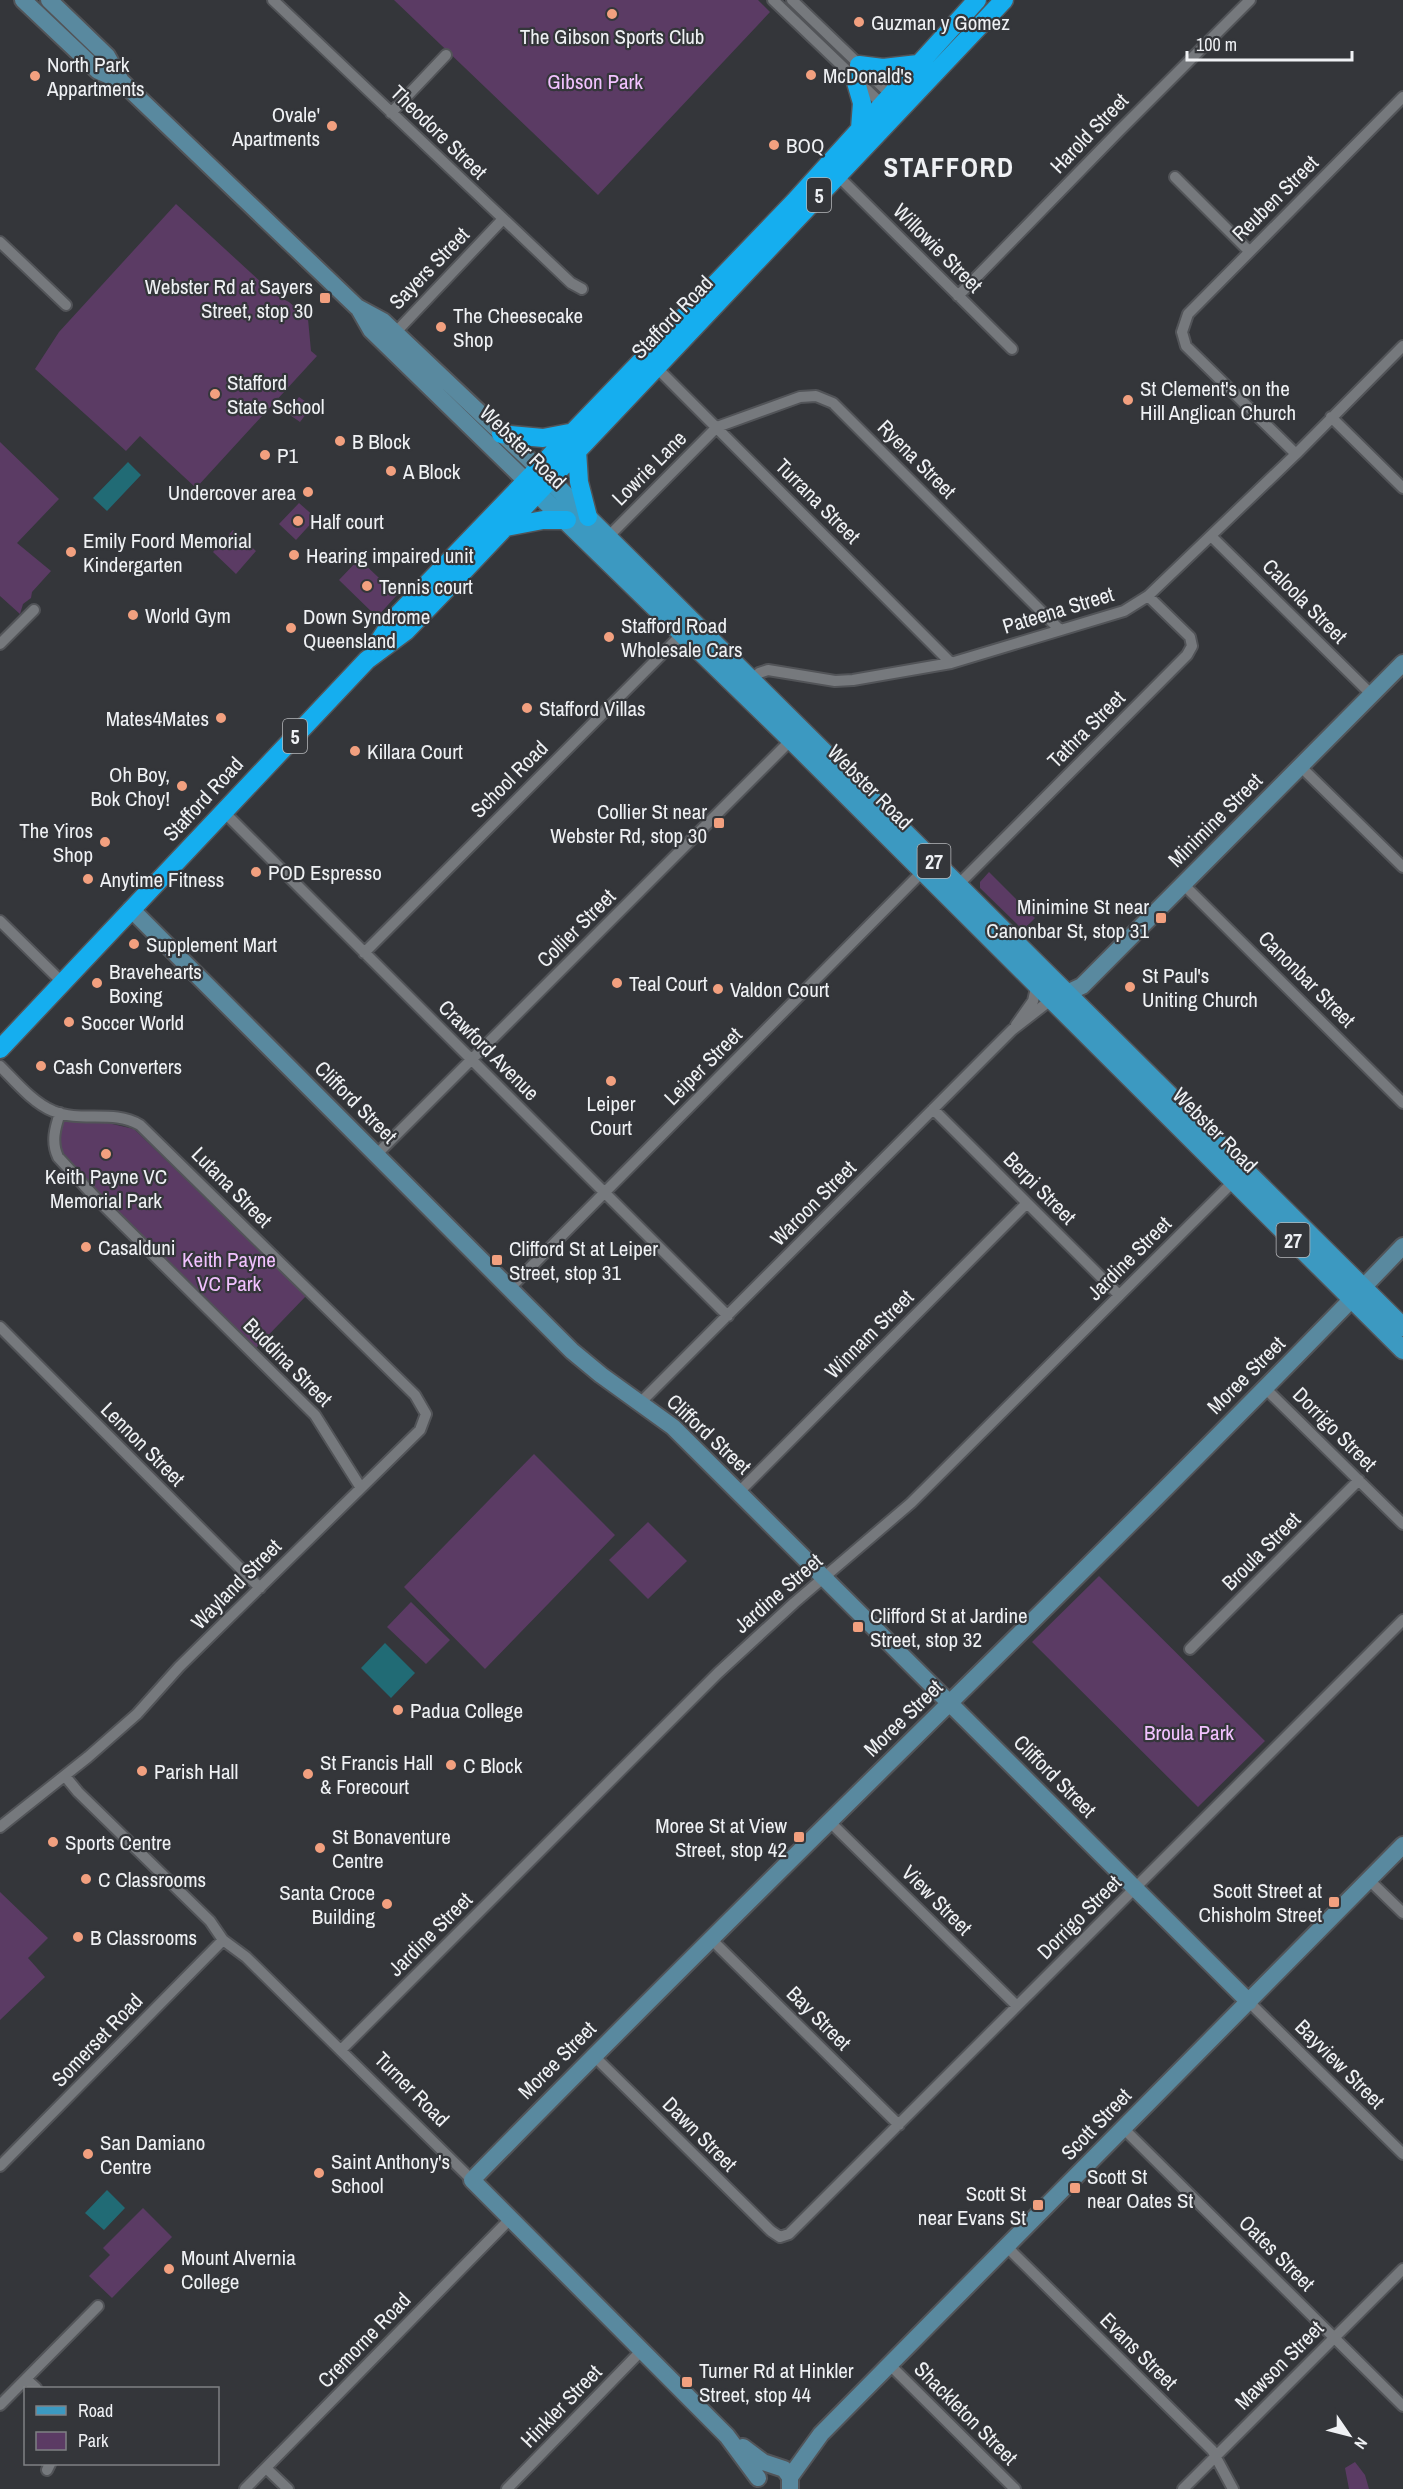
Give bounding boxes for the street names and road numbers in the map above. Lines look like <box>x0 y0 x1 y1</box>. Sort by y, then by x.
street label: Theodore Street <box>384 78 494 186</box>
street label: Harold Street <box>1043 86 1135 180</box>
street label: Reuben Street <box>1225 148 1325 248</box>
road number: 5 <box>807 178 831 212</box>
street label: Willowie Street <box>887 197 989 299</box>
street label: Sayers Street <box>382 220 476 316</box>
street label: Stafford Road <box>625 269 719 365</box>
street label: Webster Road <box>473 398 573 496</box>
street label: Ryena Street <box>871 413 963 505</box>
street label: Lowrie Lane <box>605 424 693 512</box>
street label: Turrana Street <box>769 452 867 550</box>
street label: Caloola Street <box>1256 552 1354 650</box>
street label: Pateena Street <box>999 579 1117 641</box>
street label: Tathra Street <box>1041 684 1131 774</box>
road number: 5 <box>283 719 307 753</box>
street label: School Road <box>464 734 554 824</box>
street label: Webster Road <box>821 738 919 836</box>
street label: Stafford Road <box>156 750 250 848</box>
street label: Minimine Street <box>1161 766 1269 874</box>
road number: 27 <box>918 844 950 878</box>
street label: Collier Street <box>530 882 622 974</box>
street label: Canonbar Street <box>1252 924 1362 1034</box>
street label: Crawford Avenue <box>432 993 546 1107</box>
street label: Leiper Street <box>658 1020 749 1111</box>
street label: Clifford Street <box>308 1054 404 1150</box>
street label: Webster Road <box>1166 1081 1264 1179</box>
street label: Lutana Street <box>185 1140 279 1234</box>
street label: Berpi Street <box>997 1145 1083 1231</box>
street label: Waroon Street <box>764 1154 862 1252</box>
street label: Jardine Street <box>1081 1209 1178 1306</box>
road number: 27 <box>1276 1223 1310 1257</box>
street label: Winnam Street <box>818 1283 920 1385</box>
street label: Buddina Street <box>237 1311 339 1413</box>
street label: Moree Street <box>1201 1329 1292 1420</box>
street label: Dorrigo Street <box>1287 1381 1384 1478</box>
street label: Clifford Street <box>660 1387 758 1481</box>
street label: Lennon Street <box>94 1395 192 1493</box>
street label: Broula Street <box>1215 1505 1307 1597</box>
street label: Wayland Street <box>184 1532 288 1636</box>
street label: Jardine Street <box>728 1546 828 1639</box>
street label: Moree Street <box>857 1673 949 1763</box>
street label: Clifford Street <box>1007 1728 1103 1824</box>
street label: View Street <box>895 1858 979 1942</box>
street label: Dorrigo Street <box>1031 1868 1128 1965</box>
street label: Jardine Street <box>382 1885 479 1982</box>
street label: Bay Street <box>780 1979 858 2057</box>
street label: Somerset Road <box>45 1987 149 2093</box>
street label: Bayview Street <box>1289 2013 1391 2115</box>
street label: Moree Street <box>512 2014 603 2105</box>
street label: Turner Road <box>368 2045 456 2133</box>
street label: Scott Street <box>1054 2081 1138 2166</box>
street label: Dawn Street <box>656 2090 744 2178</box>
street label: Oates Street <box>1233 2209 1322 2298</box>
street label: Cremorne Road <box>311 2286 417 2394</box>
street label: Evans Street <box>1094 2306 1184 2396</box>
street label: Mawson Street <box>1228 2314 1330 2416</box>
street label: Shackleton Street <box>908 2355 1024 2471</box>
street label: Hinkler Street <box>514 2358 608 2454</box>

